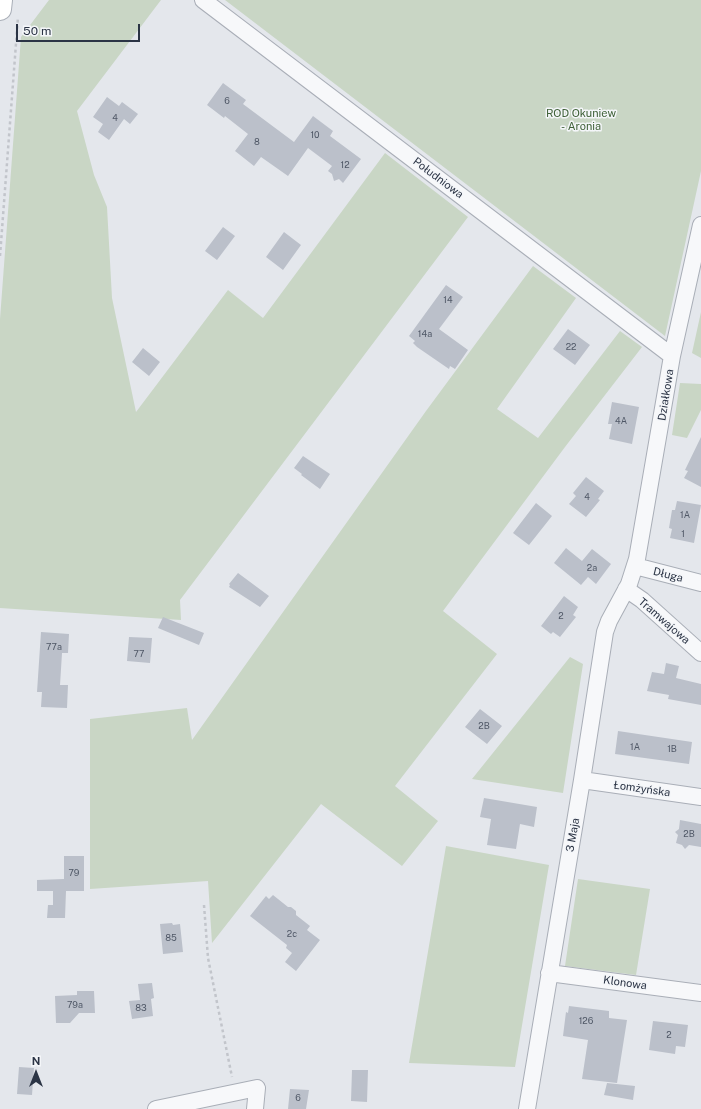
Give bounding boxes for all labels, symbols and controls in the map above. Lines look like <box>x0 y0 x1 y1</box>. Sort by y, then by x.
scale bar <box>18 16 142 42</box>
text: 50 m <box>23 24 51 38</box>
house number: 6 <box>224 96 230 106</box>
park label: ROD Okuniew - Aronia <box>546 107 616 133</box>
house number: 4 <box>112 113 118 123</box>
house number: 10 <box>310 130 320 140</box>
house number: 8 <box>254 137 260 147</box>
street label: Południowa <box>410 155 466 201</box>
house number: 12 <box>340 160 350 170</box>
house number: 14 <box>443 295 453 305</box>
house number: 14a <box>418 329 432 339</box>
house number: 22 <box>566 342 576 352</box>
street label: Działkowa <box>655 368 677 422</box>
house number: 4A <box>615 416 627 426</box>
house number: 4 <box>584 492 590 502</box>
house number: 1A <box>680 510 690 520</box>
house number: 1 <box>681 529 685 539</box>
house number: 2a <box>587 563 597 573</box>
street label: Długa <box>652 565 684 585</box>
street label: Tramwajowa <box>636 595 692 647</box>
house number: 2 <box>558 611 564 621</box>
house number: 77a <box>46 642 62 652</box>
house number: 77 <box>134 649 144 659</box>
house number: 2B <box>478 721 490 731</box>
house number: 1A <box>630 742 640 752</box>
house number: 1B <box>667 744 677 754</box>
street label: Łomżyńska <box>613 779 671 799</box>
street label: 3 Maja <box>564 817 582 853</box>
house number: 2B <box>683 829 695 839</box>
house number: 79 <box>69 868 79 878</box>
house number: 2c <box>287 929 297 939</box>
house number: 85 <box>165 933 177 943</box>
street label: Klonowa <box>602 973 648 993</box>
house number: 79a <box>67 1000 83 1010</box>
house number: 83 <box>135 1003 147 1013</box>
house number: 126 <box>579 1016 593 1026</box>
house number: 2 <box>666 1030 672 1040</box>
north arrow <box>16 1053 56 1093</box>
text: N <box>32 1055 40 1067</box>
house number: 6 <box>295 1093 301 1103</box>

